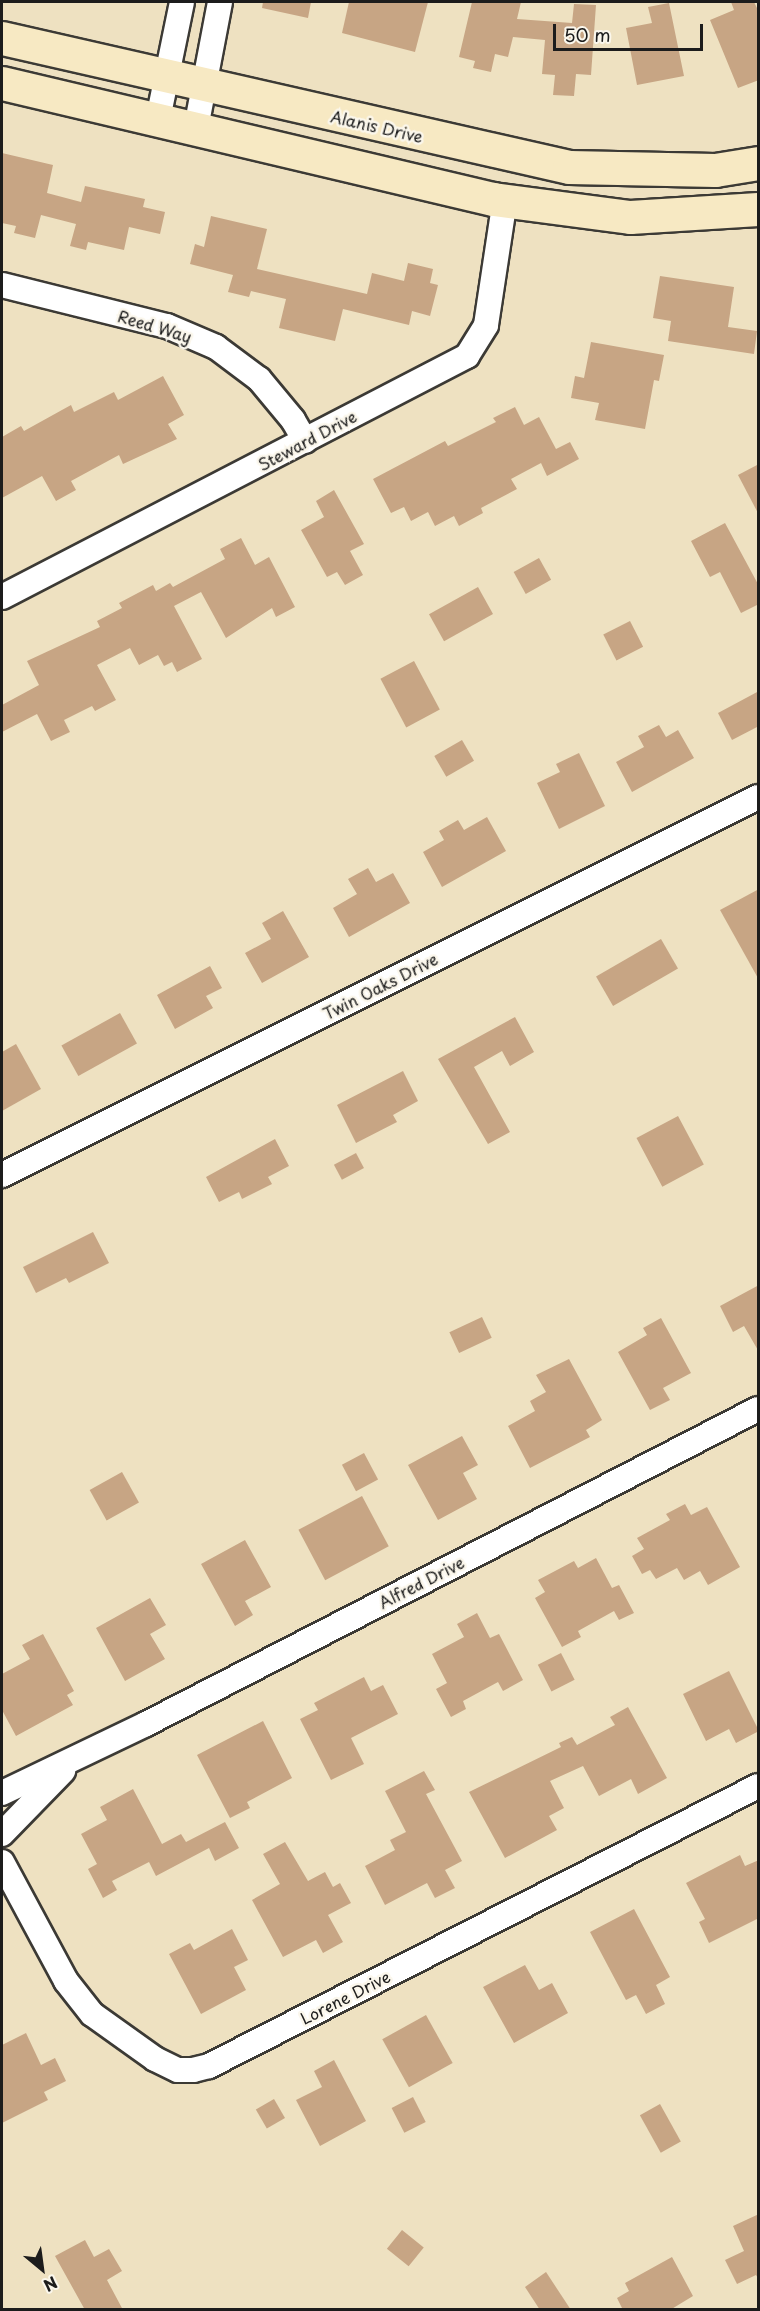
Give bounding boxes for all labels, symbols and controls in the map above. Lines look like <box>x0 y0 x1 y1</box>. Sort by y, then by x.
scale bar <box>556 12 706 50</box>
text: 50 m <box>564 21 611 48</box>
street label: Alanis Drive <box>329 106 425 146</box>
street label: Reed Way <box>116 306 194 346</box>
street label: Steward Drive <box>254 405 360 475</box>
street label: Twin Oaks Drive <box>319 949 441 1023</box>
street label: Alfred Drive <box>375 1552 467 1612</box>
street label: Lorene Drive <box>297 1966 393 2028</box>
north arrow <box>12 2239 72 2299</box>
text: N <box>39 2271 62 2298</box>

